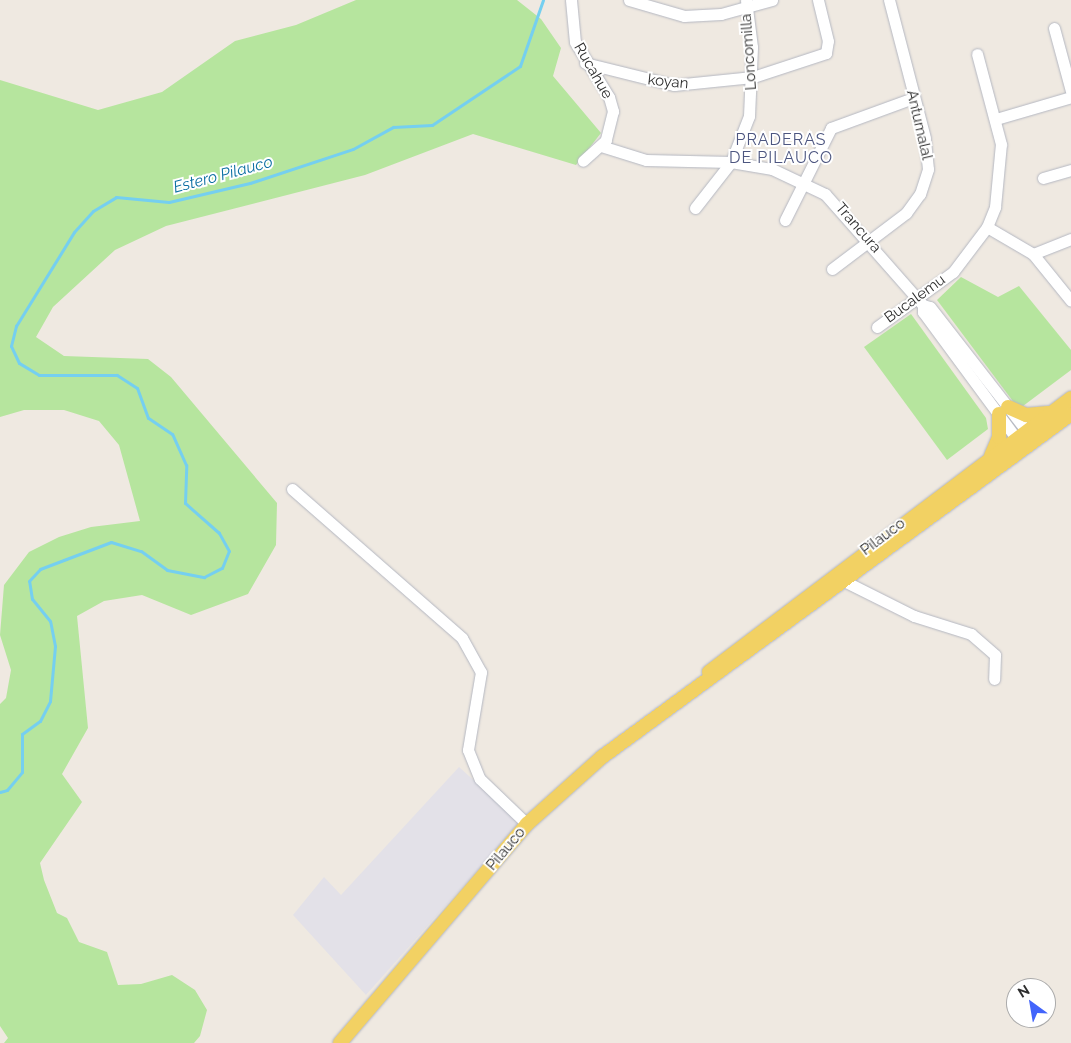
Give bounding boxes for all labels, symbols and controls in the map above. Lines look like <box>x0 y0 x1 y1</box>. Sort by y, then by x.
street label: Loncomilla <box>737 13 761 91</box>
street label: Rucahue <box>570 40 616 102</box>
street label: koyan <box>647 71 689 93</box>
street label: Antumalal <box>902 88 936 162</box>
district label: PRADERAS DE PILAUCO <box>728 130 834 168</box>
water label: Estero Pilauco <box>171 153 275 197</box>
street label: Trancura <box>831 199 885 257</box>
street label: Bucalemu <box>881 271 949 327</box>
street label: Pilauco <box>857 515 909 559</box>
street label: Pilauco <box>483 824 529 874</box>
north arrow <box>1006 978 1056 1028</box>
text: N <box>1015 982 1032 1001</box>

